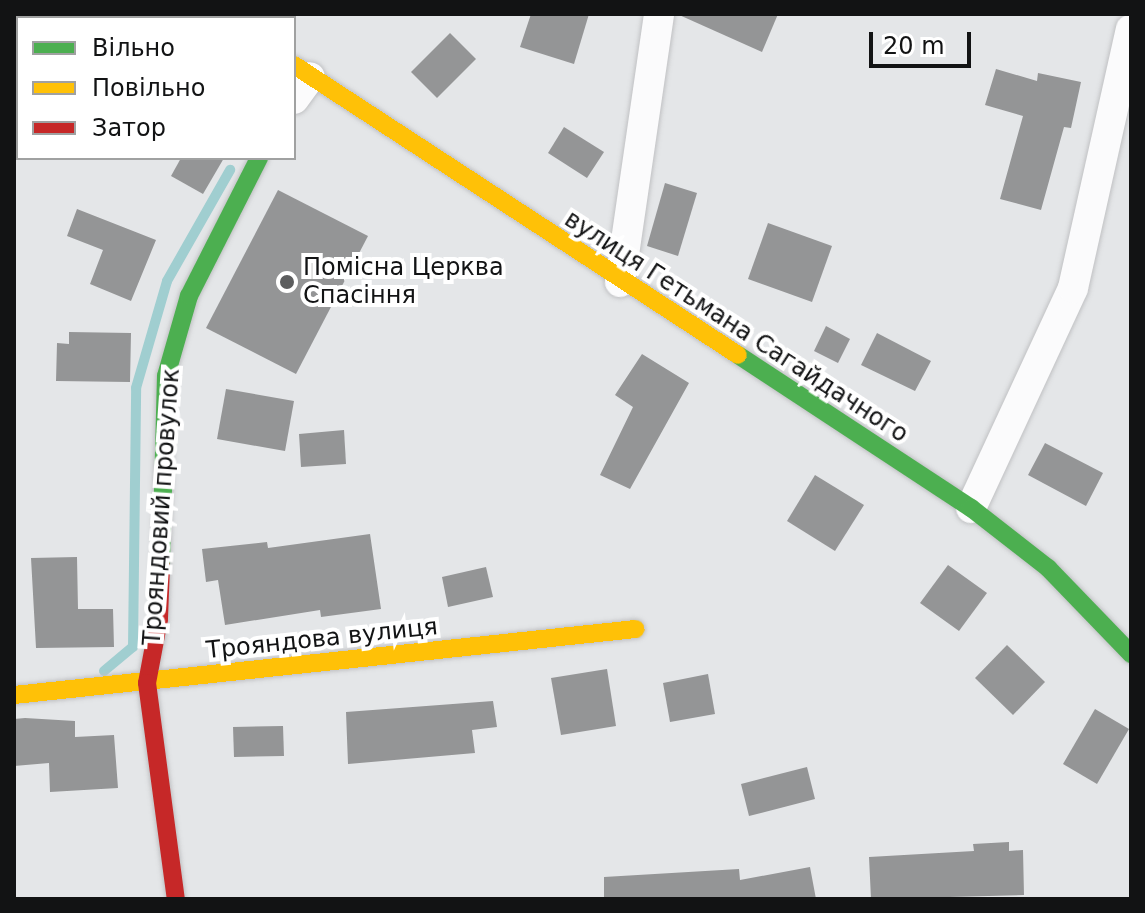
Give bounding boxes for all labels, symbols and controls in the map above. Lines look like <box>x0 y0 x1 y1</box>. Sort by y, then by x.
legend <box>16 16 296 160</box>
scale bar <box>873 16 975 66</box>
text: 20 m <box>883 32 945 60</box>
text: Вільно <box>92 34 175 62</box>
text: Повільно <box>92 74 205 102</box>
text: Затор <box>92 114 166 142</box>
street label: вулиця Гетьмана Сагайдачного <box>559 205 913 449</box>
place label: Помісна Церква Спасіння <box>303 254 504 310</box>
marker: Помісна Церква Спасіння <box>278 273 296 291</box>
street label: Трояндовий провулок <box>138 368 186 646</box>
street label: Трояндова вулиця <box>205 613 439 665</box>

